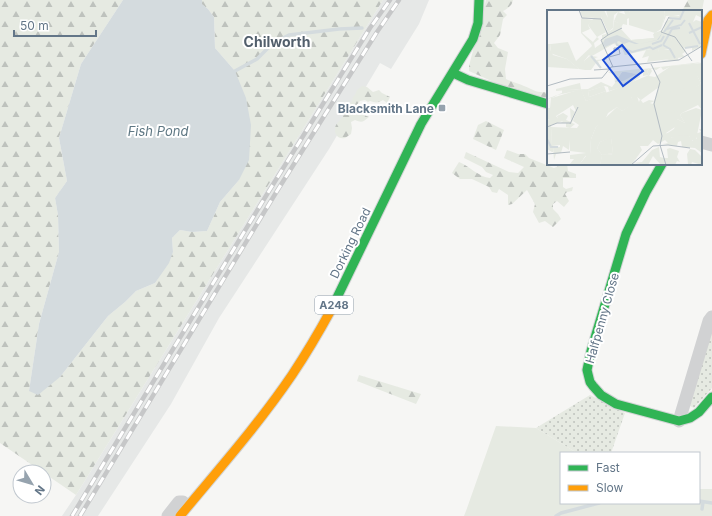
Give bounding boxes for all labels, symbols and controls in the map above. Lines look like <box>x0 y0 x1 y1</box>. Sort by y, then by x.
inset map <box>547 10 702 165</box>
scale bar <box>14 12 96 38</box>
text: 50 m <box>20 18 49 33</box>
district label: Chilworth <box>244 33 310 50</box>
place label: Blacksmith Lane <box>338 101 434 116</box>
marker: Blacksmith Lane <box>437 103 447 113</box>
water label: Fish Pond <box>128 123 188 139</box>
street label: Dorking Road <box>326 205 374 281</box>
street label: Halfpenny Close <box>582 271 622 365</box>
road number: A248 <box>315 296 353 314</box>
legend <box>560 452 700 504</box>
text: Fast <box>596 460 620 475</box>
north arrow <box>12 464 52 504</box>
text: Slow <box>596 480 624 495</box>
text: N <box>32 483 48 498</box>

